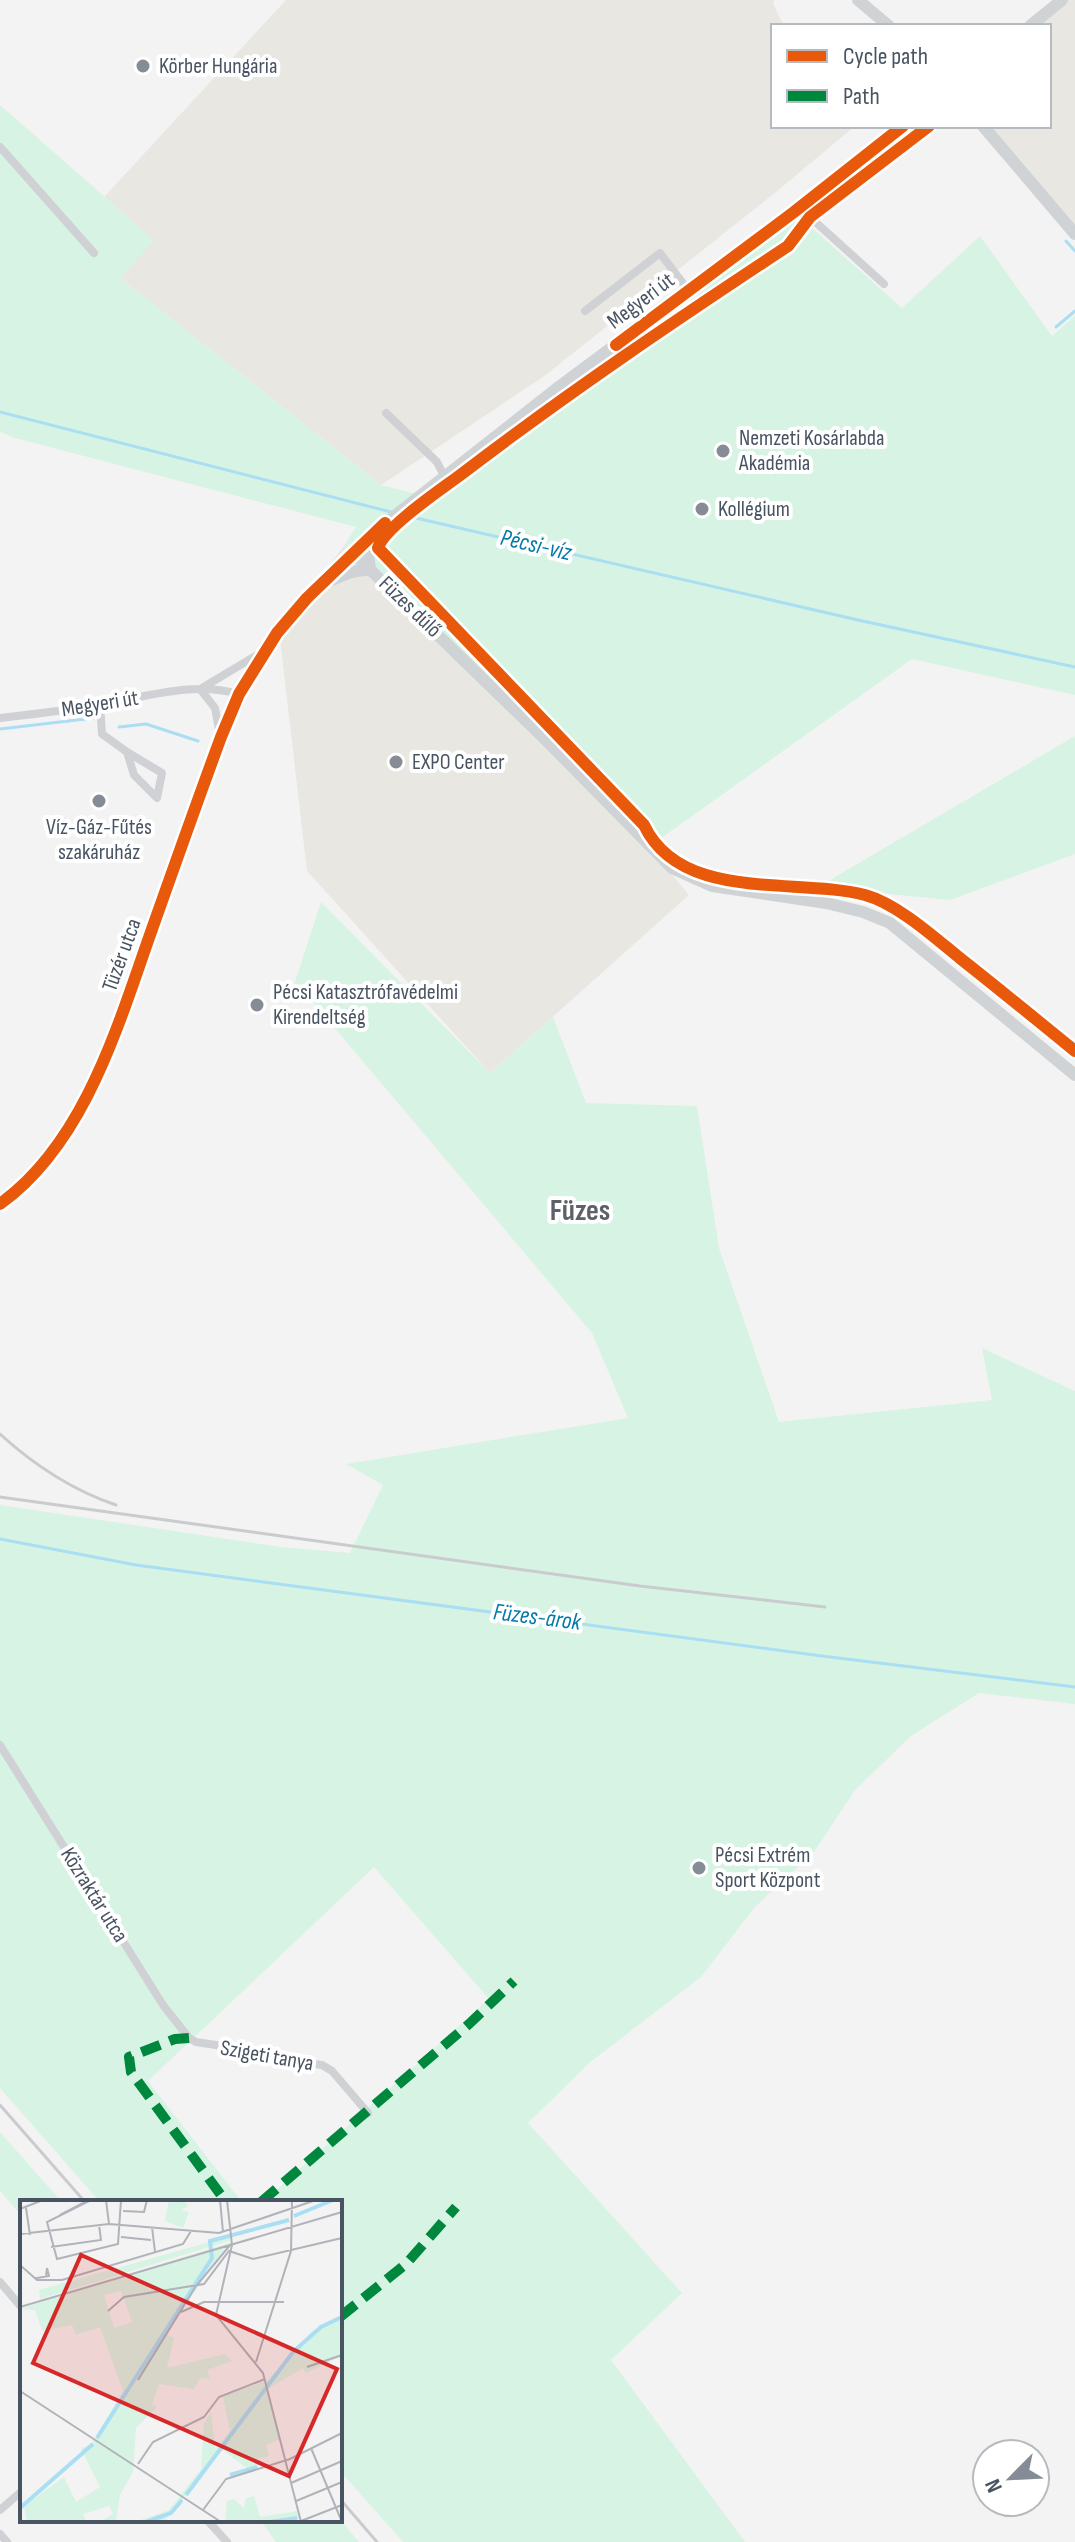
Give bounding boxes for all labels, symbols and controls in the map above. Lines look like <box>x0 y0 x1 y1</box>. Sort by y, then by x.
legend <box>771 24 1051 128</box>
text: Cycle path <box>843 42 928 71</box>
place label: Körber Hungária <box>159 53 277 80</box>
marker: Körber Hungária <box>134 57 152 75</box>
text: Path <box>843 82 880 111</box>
street label: Megyeri út <box>602 267 680 335</box>
place label: Nemzeti Kosárlabda Akadémia <box>738 425 885 477</box>
marker: Nemzeti Kosárlabda Akadémia <box>714 442 732 460</box>
place label: Kollégium <box>718 496 790 523</box>
marker: Kollégium <box>693 500 711 518</box>
water label: Pécsi-víz <box>498 523 576 568</box>
street label: Füzes dűlő <box>373 571 447 643</box>
street label: Megyeri út <box>60 685 141 723</box>
place label: EXPO Center <box>412 749 505 776</box>
marker: EXPO Center <box>387 753 405 771</box>
marker: Víz-Gáz-Fűtés szakáruház <box>90 792 108 810</box>
place label: Víz-Gáz-Fűtés szakáruház <box>46 814 152 866</box>
street label: Tüzér utca <box>96 915 148 995</box>
place label: Pécsi Katasztrófavédelmi Kirendeltség <box>273 979 458 1031</box>
marker: Pécsi Katasztrófavédelmi Kirendeltség <box>248 996 266 1014</box>
district label: Füzes <box>550 1193 610 1229</box>
water label: Füzes-árok <box>492 1597 583 1637</box>
place label: Pécsi Extrém Sport Központ <box>715 1842 821 1894</box>
street label: Közraktár utca <box>54 1843 134 1947</box>
marker: Pécsi Extrém Sport Központ <box>690 1859 708 1877</box>
street label: Szigeti tanya <box>218 2035 316 2077</box>
inset map <box>20 2200 342 2522</box>
north arrow <box>971 2438 1051 2518</box>
text: N <box>979 2475 1009 2496</box>

